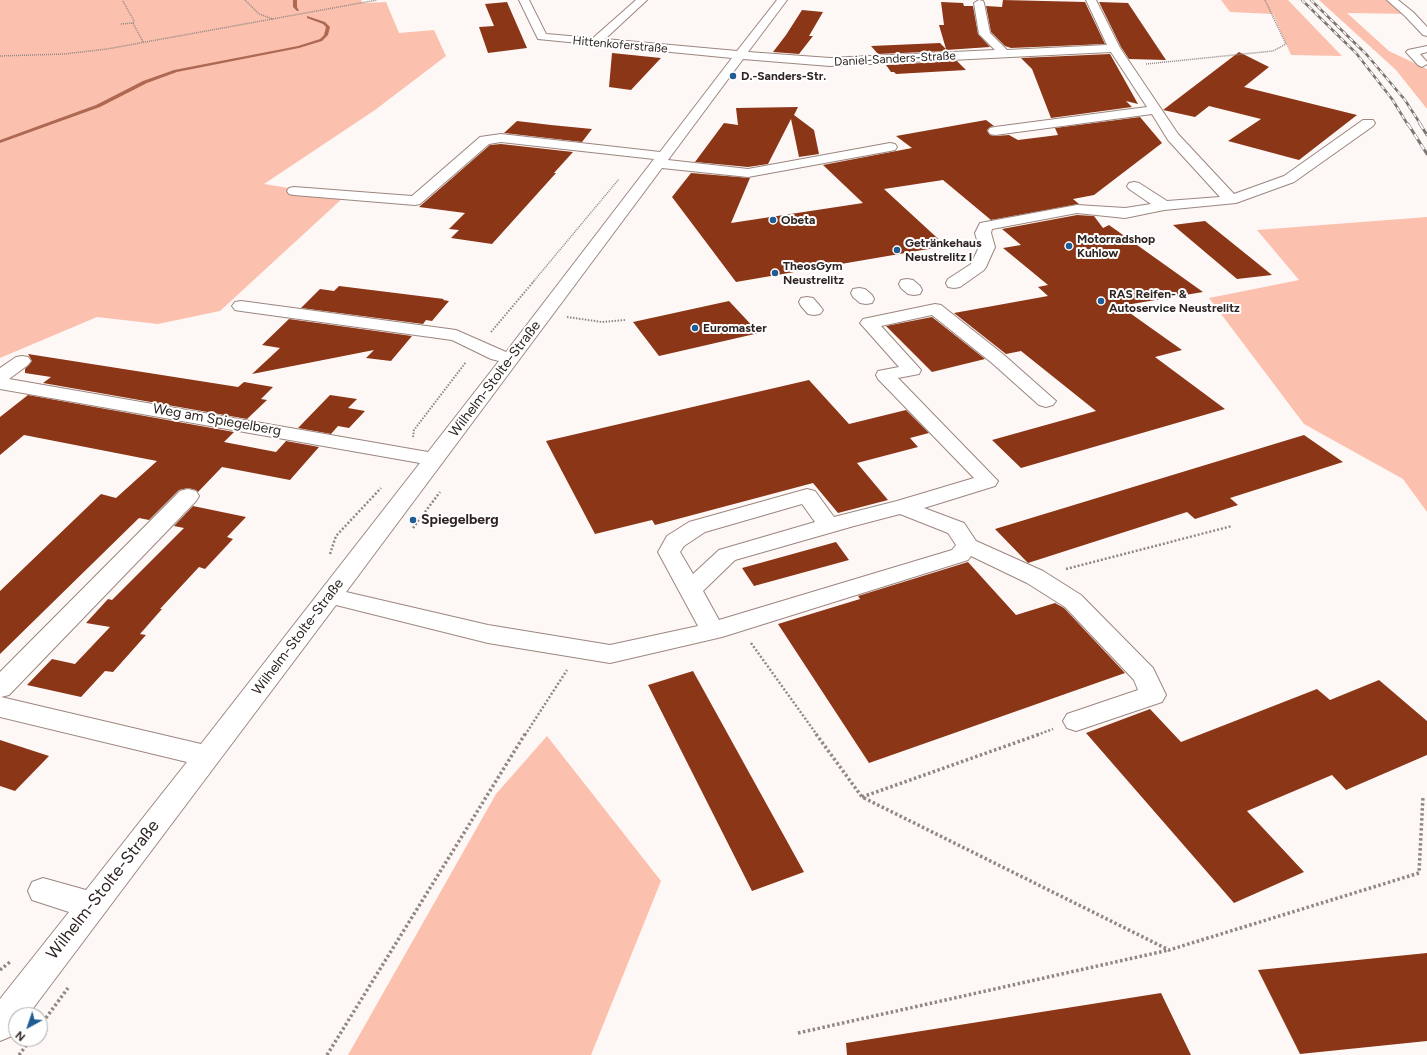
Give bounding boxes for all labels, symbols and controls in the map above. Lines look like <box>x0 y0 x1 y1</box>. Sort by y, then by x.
street label: Hittenkoferstraße <box>572 34 668 56</box>
street label: Daniel-Sanders-Straße <box>834 49 956 69</box>
place label: D.-Sanders-Str. <box>741 69 826 83</box>
marker: D.-Sanders-Str. <box>728 71 738 81</box>
place label: Obeta <box>781 213 815 227</box>
marker: Obeta <box>768 215 778 225</box>
place label: Motorradshop Kuhlow <box>1077 232 1155 260</box>
place label: Getränkehaus Neustrelitz I <box>905 236 982 264</box>
marker: Motorradshop Kuhlow <box>1064 241 1074 251</box>
marker: Getränkehaus Neustrelitz I <box>892 245 902 255</box>
place label: TheosGym Neustrelitz <box>783 259 844 287</box>
marker: TheosGym Neustrelitz <box>770 268 780 278</box>
place label: RAS Reifen- & Autoservice Neustrelitz <box>1109 287 1240 315</box>
marker: RAS Reifen- & Autoservice Neustrelitz <box>1096 296 1106 306</box>
street label: Wilhelm-Stolte-Straße <box>446 318 544 440</box>
place label: Euromaster <box>703 321 767 335</box>
marker: Euromaster <box>690 323 700 333</box>
street label: Weg am Spiegelberg <box>151 400 283 440</box>
place label: Spiegelberg <box>421 512 499 528</box>
marker: Spiegelberg <box>408 515 418 525</box>
street label: Wilhelm-Stolte-Straße <box>249 576 347 698</box>
street label: Wilhelm-Stolte-Straße <box>42 816 164 964</box>
north arrow <box>8 1007 48 1047</box>
text: N <box>13 1028 28 1044</box>

